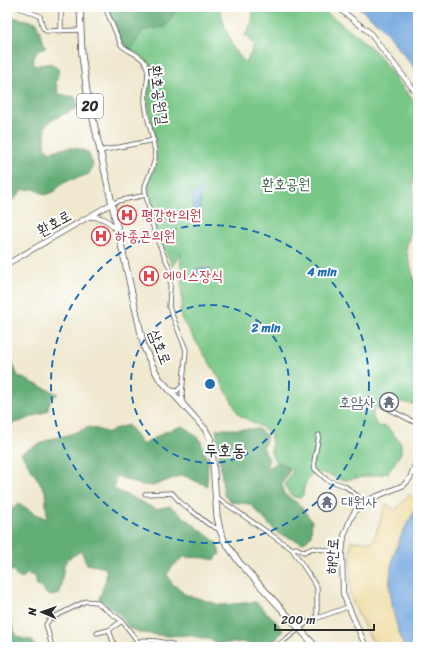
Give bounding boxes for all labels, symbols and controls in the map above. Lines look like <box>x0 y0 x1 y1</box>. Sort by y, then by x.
street label: 환호공원길 <box>142 63 176 127</box>
road number: 20 <box>77 94 103 118</box>
park label: 환호공원 <box>262 171 310 197</box>
place label: 평강한의원 <box>141 202 201 228</box>
street label: 환호로 <box>32 203 76 243</box>
hospital icon: 평강한의원 <box>116 204 138 226</box>
place label: 하종곤의원 <box>115 223 175 249</box>
hospital icon: 하종곤의원 <box>90 225 112 247</box>
text: 4 min <box>306 261 337 283</box>
place label: 에이스장식 <box>163 263 223 289</box>
hospital icon: 에이스장식 <box>138 265 160 287</box>
text: 2 min <box>250 317 281 339</box>
street label: 삼호로 <box>141 325 179 369</box>
centre of rings <box>203 377 217 391</box>
place label: 호암사 <box>339 389 375 415</box>
temple icon: 호암사 <box>378 391 400 413</box>
district label: 두호동 <box>204 435 246 465</box>
place label: 대원사 <box>341 489 377 515</box>
temple icon: 대원사 <box>316 491 338 513</box>
street label: 해안로 <box>318 537 346 575</box>
north arrow <box>22 592 62 632</box>
scale bar <box>275 606 374 632</box>
text: N <box>23 607 42 617</box>
text: 200 m <box>281 609 315 631</box>

